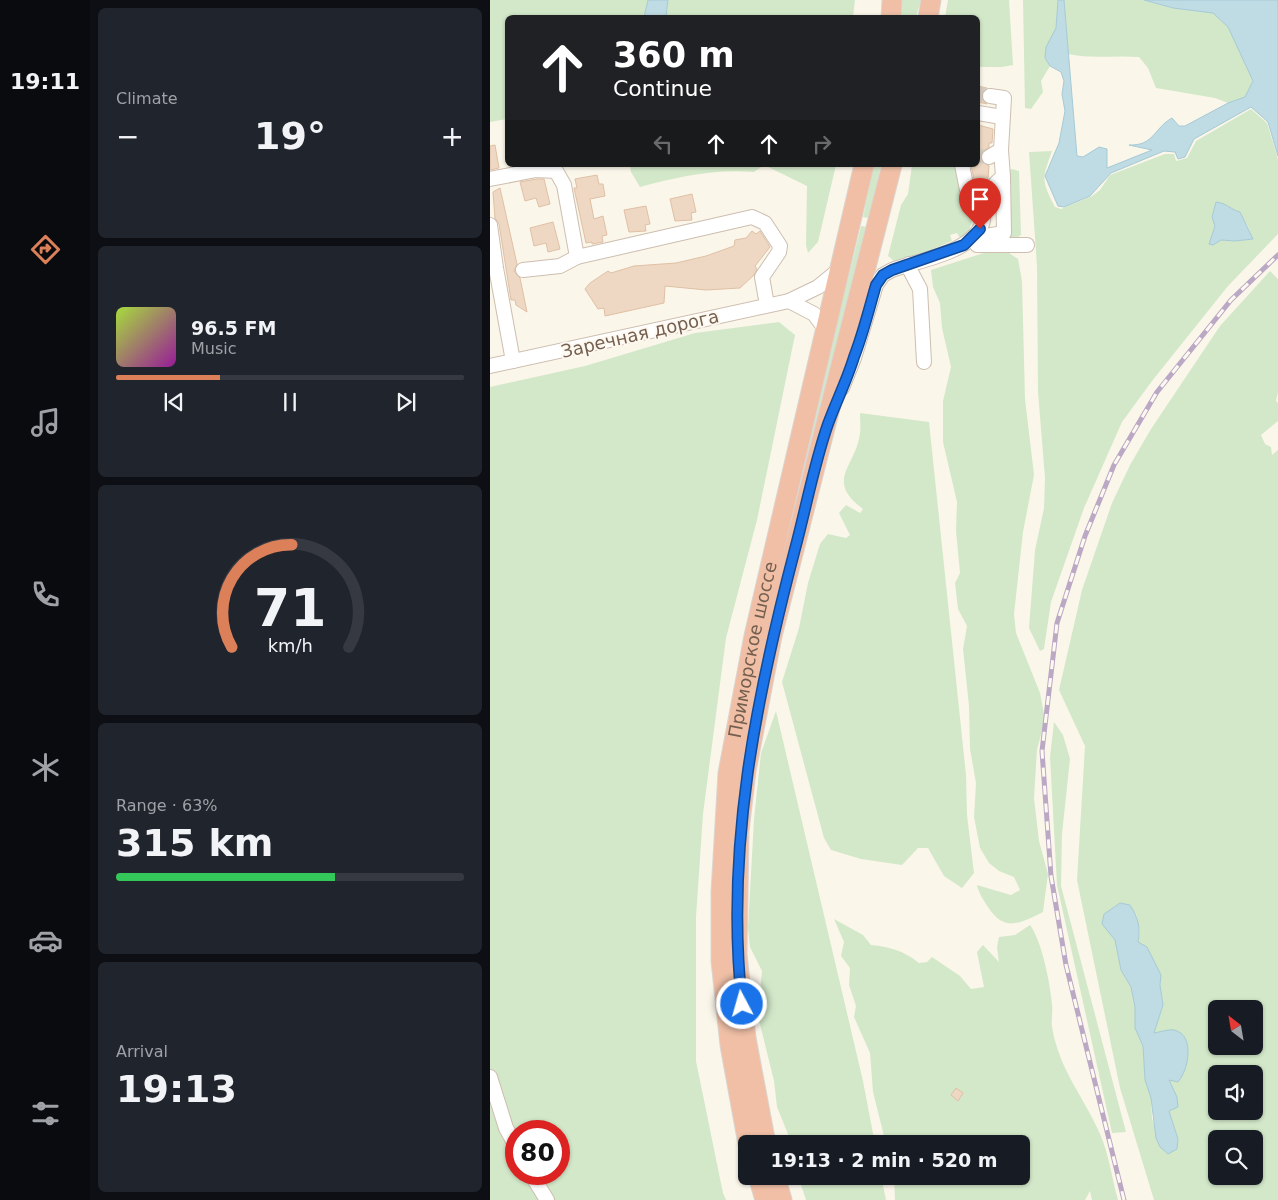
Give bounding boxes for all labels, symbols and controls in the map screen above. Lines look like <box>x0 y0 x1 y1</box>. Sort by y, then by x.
icon: ahead <box>530 35 595 100</box>
text: 360 m <box>613 35 735 75</box>
text: 19:11 <box>10 69 80 94</box>
text: Continue <box>613 76 712 101</box>
text: Climate <box>116 89 178 108</box>
text: 19° <box>254 114 326 158</box>
text: − <box>116 120 139 153</box>
text: + <box>441 120 464 153</box>
icon: left <box>649 130 677 158</box>
icon: ahead <box>702 130 730 158</box>
icon: ahead <box>755 130 783 158</box>
icon: right <box>808 130 836 158</box>
pin <box>959 178 1001 229</box>
icon: arrive <box>966 185 994 213</box>
icon: directions <box>28 232 63 267</box>
street label: Заречная дорога <box>559 305 721 362</box>
text: 96.5 FM <box>191 317 276 339</box>
text: Music <box>191 339 237 358</box>
icon: previous <box>160 388 188 416</box>
icon: pause <box>276 388 304 416</box>
icon: next <box>392 388 420 416</box>
icon: music <box>28 405 63 440</box>
street label: Приморское шоссе <box>724 559 781 740</box>
icon: phone <box>28 577 63 612</box>
text: 71 <box>254 578 326 638</box>
text: km/h <box>267 635 313 656</box>
icon: climate <box>28 750 63 785</box>
text: Range · 63% <box>116 796 218 815</box>
text: 315 km <box>116 821 273 865</box>
icon: car <box>28 923 63 958</box>
position arrow <box>715 977 767 1029</box>
north arrow <box>1208 1000 1262 1055</box>
map controls <box>1208 1000 1263 1185</box>
text: Arrival <box>116 1042 168 1061</box>
button: sound <box>1208 1065 1263 1120</box>
text: 19:13 <box>116 1067 237 1111</box>
icon: filters <box>28 1096 63 1131</box>
speed limit sign: 80 <box>505 1120 570 1185</box>
button: search <box>1208 1130 1263 1185</box>
text: 19:13 · 2 min · 520 m <box>770 1149 998 1171</box>

